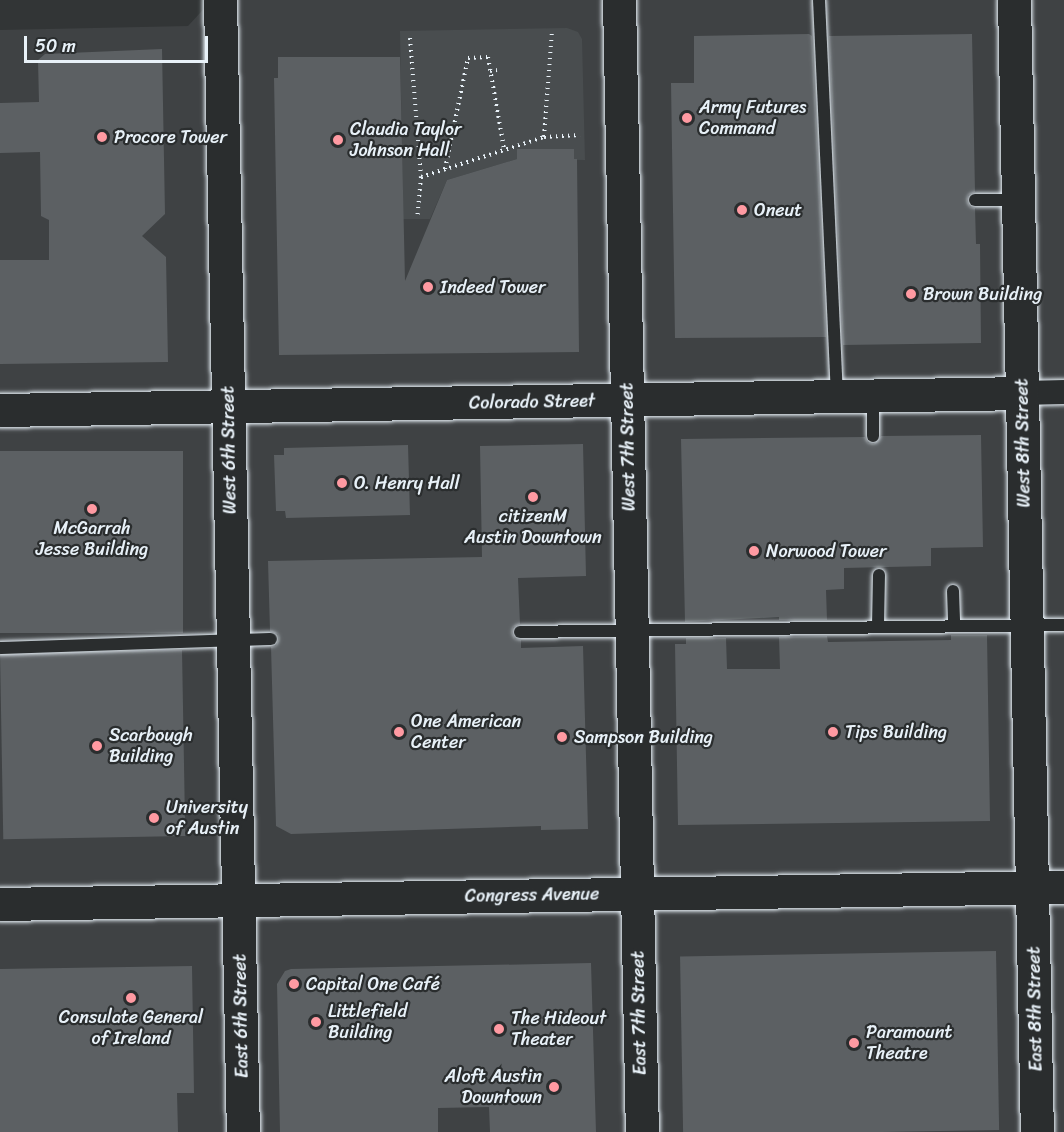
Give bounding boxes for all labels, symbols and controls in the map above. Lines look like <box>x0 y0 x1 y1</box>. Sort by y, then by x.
scale bar <box>27 24 212 62</box>
text: 50 m <box>35 30 76 62</box>
place label: Army Futures Command <box>699 97 806 140</box>
marker: Army Futures Command <box>680 111 694 125</box>
place label: Claudia Taylor Johnson Hall <box>350 119 462 162</box>
place label: Procore Tower <box>114 126 227 148</box>
marker: Procore Tower <box>95 130 109 144</box>
marker: Claudia Taylor Johnson Hall <box>331 133 345 147</box>
place label: Oneut <box>754 199 802 221</box>
marker: Oneut <box>735 203 749 217</box>
place label: Indeed Tower <box>440 276 546 298</box>
marker: Indeed Tower <box>421 280 435 294</box>
place label: Brown Building <box>923 283 1042 305</box>
marker: Brown Building <box>904 287 918 301</box>
street label: West 8th Street <box>1011 378 1035 508</box>
street label: West 7th Street <box>616 383 640 511</box>
street label: West 6th Street <box>217 386 241 514</box>
street label: Colorado Street <box>468 390 596 414</box>
place label: O. Henry Hall <box>354 472 460 494</box>
marker: O. Henry Hall <box>335 476 349 490</box>
marker: citizenM Austin Downtown <box>526 490 540 504</box>
marker: McGarrah Jesse Building <box>85 502 99 516</box>
place label: citizenM Austin Downtown <box>464 506 602 548</box>
place label: McGarrah Jesse Building <box>36 518 148 560</box>
place label: Norwood Tower <box>766 540 886 562</box>
marker: Norwood Tower <box>747 544 761 558</box>
place label: One American Center <box>411 711 521 754</box>
place label: Tips Building <box>845 721 947 743</box>
place label: Scarbough Building <box>109 725 193 768</box>
marker: One American Center <box>392 725 406 739</box>
marker: Tips Building <box>826 725 840 739</box>
place label: Sampson Building <box>574 726 713 748</box>
marker: Sampson Building <box>555 730 569 744</box>
marker: Scarbough Building <box>90 739 104 753</box>
place label: University of Austin <box>166 797 248 840</box>
marker: University of Austin <box>147 811 161 825</box>
street label: Congress Avenue <box>465 883 599 907</box>
street label: East 8th Street <box>1023 946 1047 1072</box>
street label: East 7th Street <box>627 951 651 1075</box>
street label: East 6th Street <box>229 954 253 1078</box>
place label: Capital One Café <box>306 973 440 995</box>
marker: Capital One Café <box>287 977 301 991</box>
marker: Consulate General of Ireland <box>124 991 138 1005</box>
place label: Littlefield Building <box>328 1001 407 1044</box>
place label: Consulate General of Ireland <box>59 1007 203 1050</box>
place label: The Hideout Theater <box>511 1008 607 1050</box>
marker: Littlefield Building <box>309 1015 323 1029</box>
marker: The Hideout Theater <box>492 1022 506 1036</box>
place label: Paramount Theatre <box>866 1022 952 1064</box>
marker: Paramount Theatre <box>847 1036 861 1050</box>
place label: Aloft Austin Downtown <box>444 1066 542 1108</box>
marker: Aloft Austin Downtown <box>547 1080 561 1094</box>

